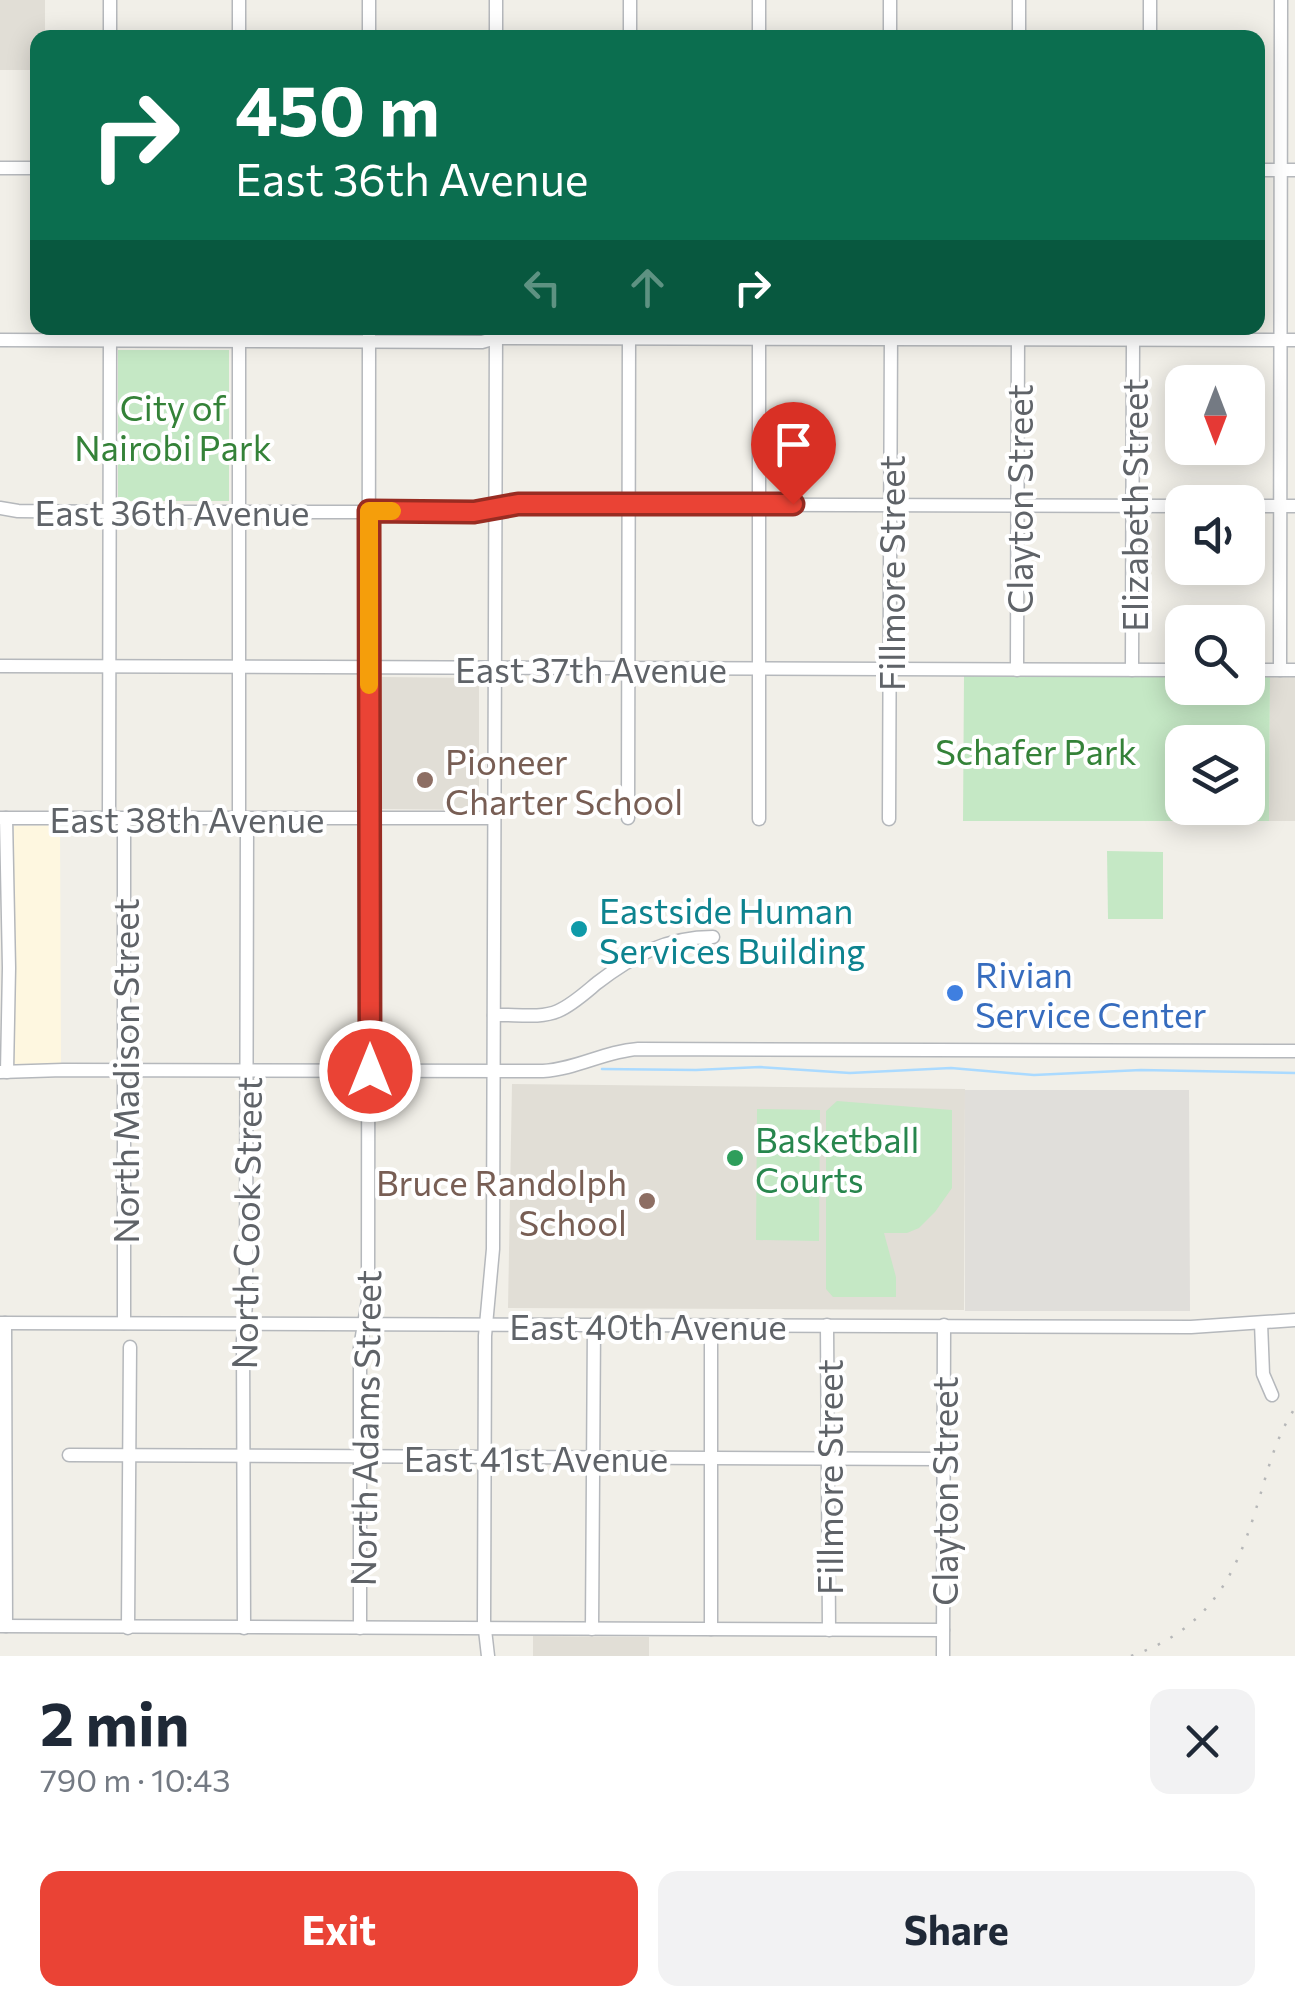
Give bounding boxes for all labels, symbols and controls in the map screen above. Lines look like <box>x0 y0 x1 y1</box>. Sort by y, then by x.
text: 450 m <box>235 65 440 150</box>
icon: right <box>70 70 200 200</box>
text: East 36th Avenue <box>235 150 589 205</box>
icon: left <box>515 260 570 315</box>
icon: ahead <box>620 260 675 315</box>
icon: right <box>725 260 780 315</box>
north arrow <box>1165 365 1265 465</box>
map controls <box>1165 365 1265 825</box>
street label: Elizabeth Street <box>1112 378 1155 632</box>
street label: Clayton Street <box>997 384 1040 614</box>
park label: City of Nairobi Park <box>74 385 272 468</box>
pin <box>751 402 836 505</box>
icon: arrive <box>766 417 821 472</box>
street label: Fillmore Street <box>869 455 912 691</box>
button: sound <box>1165 485 1265 585</box>
street label: East 36th Avenue <box>35 490 309 533</box>
button: search <box>1165 605 1265 705</box>
street label: East 37th Avenue <box>455 647 727 690</box>
button: layers <box>1165 725 1265 825</box>
park label: Schafer Park <box>935 729 1137 772</box>
place label: Pioneer Charter School <box>445 739 683 822</box>
marker: Pioneer Charter School <box>414 769 436 791</box>
street label: East 38th Avenue <box>50 797 324 840</box>
place label: Eastside Human Services Building <box>599 888 866 971</box>
street label: North Madison Street <box>103 898 146 1244</box>
marker: Eastside Human Services Building <box>568 918 590 940</box>
place label: Rivian Service Center <box>975 952 1206 1035</box>
marker: Rivian Service Center <box>944 982 966 1004</box>
position arrow <box>318 1019 422 1123</box>
street label: North Cook Street <box>221 1076 269 1370</box>
place label: Basketball Courts <box>755 1117 919 1200</box>
marker: Basketball Courts <box>724 1147 746 1169</box>
place label: Bruce Randolph School <box>376 1160 627 1243</box>
marker: Bruce Randolph School <box>636 1190 658 1212</box>
street label: North Adams Street <box>340 1269 388 1587</box>
street label: East 40th Avenue <box>509 1304 787 1347</box>
street label: Fillmore Street <box>807 1359 850 1595</box>
street label: Clayton Street <box>922 1376 965 1606</box>
street label: East 41st Avenue <box>404 1436 668 1479</box>
text: 2 min <box>40 1685 189 1758</box>
button: close <box>1150 1689 1255 1794</box>
text: 790 m · 10:43 <box>40 1759 231 1799</box>
button: Exit <box>40 1871 638 1986</box>
button: Share <box>658 1871 1255 1986</box>

